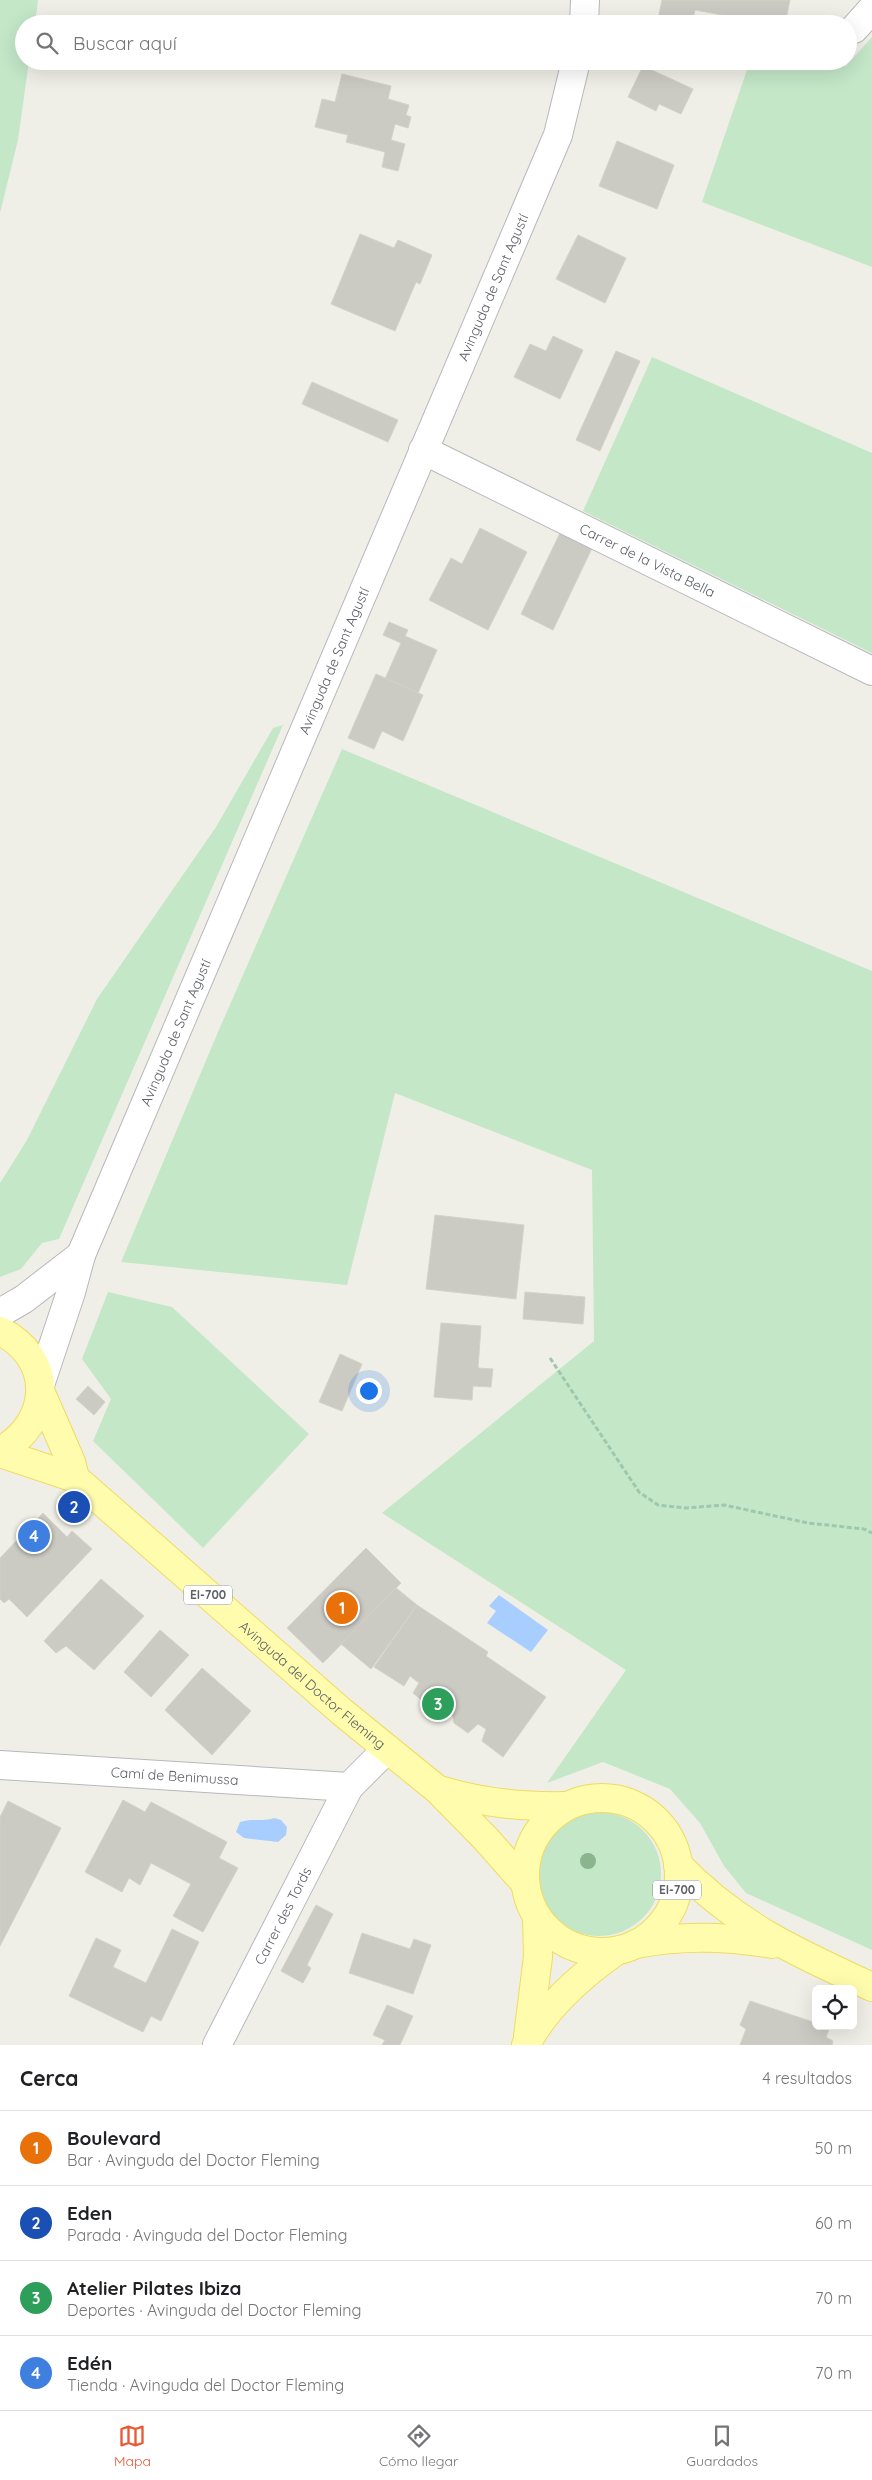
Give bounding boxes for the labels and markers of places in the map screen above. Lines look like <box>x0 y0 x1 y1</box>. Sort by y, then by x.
pin: 2 <box>58 1488 90 1526</box>
pin: 4 <box>18 1517 50 1555</box>
pin: 1 <box>326 1589 358 1627</box>
pin: 3 <box>422 1685 454 1723</box>

